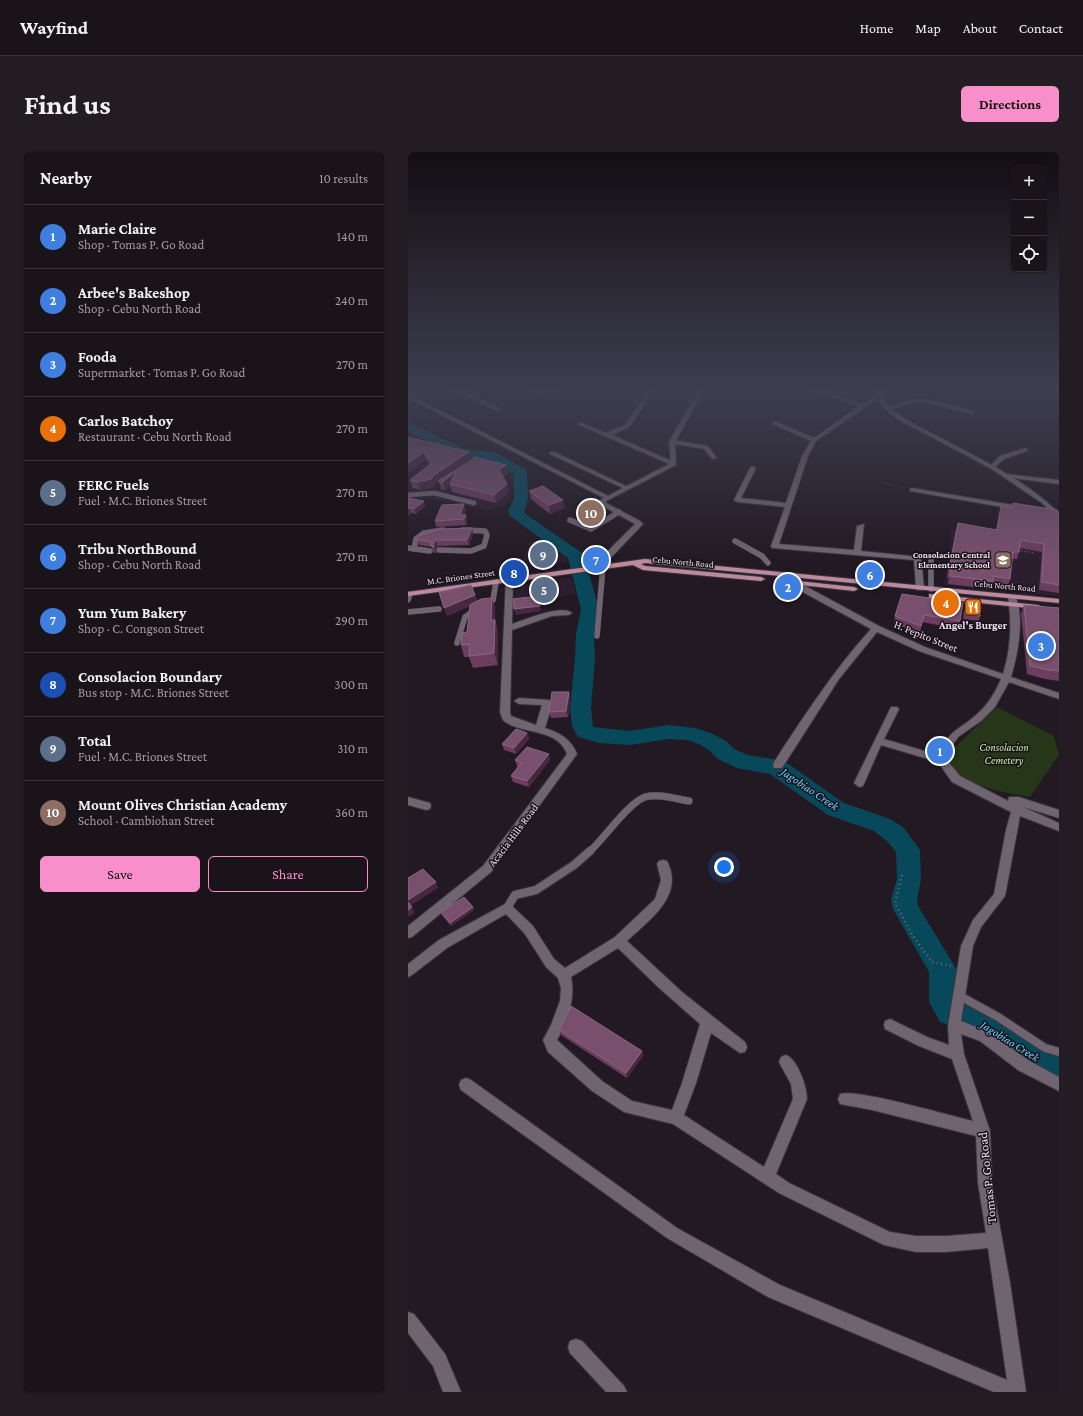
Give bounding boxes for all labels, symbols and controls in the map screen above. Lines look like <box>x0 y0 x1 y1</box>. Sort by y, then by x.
text: Wayfind <box>20 17 88 38</box>
text: Home <box>860 20 893 36</box>
text: Map <box>915 20 941 36</box>
text: About <box>963 20 997 36</box>
text: Contact <box>1019 20 1063 36</box>
button: Directions <box>961 86 1059 122</box>
text: Find us <box>24 89 111 120</box>
map controls <box>1011 164 1047 272</box>
button: + <box>1011 164 1047 200</box>
text: Nearby <box>40 169 92 188</box>
text: 10 results <box>319 171 368 186</box>
button: − <box>1011 200 1047 236</box>
text: Marie Claire <box>78 221 156 237</box>
text: 1 <box>51 229 55 244</box>
text: 140 m <box>337 229 368 244</box>
button: locate <box>1011 236 1047 272</box>
text: Shop · Tomas P. Go Road <box>78 237 204 252</box>
text: Arbee's Bakeshop <box>78 285 190 301</box>
text: 2 <box>50 293 56 308</box>
text: 240 m <box>335 293 368 308</box>
text: Shop · Cebu North Road <box>78 301 201 316</box>
text: Fooda <box>78 349 117 365</box>
text: 3 <box>50 357 56 372</box>
text: 270 m <box>336 357 368 372</box>
text: Supermarket · Tomas P. Go Road <box>78 365 245 380</box>
text: Carlos Batchoy <box>78 413 173 429</box>
text: 4 <box>49 421 57 436</box>
text: 270 m <box>336 421 368 436</box>
text: Restaurant · Cebu North Road <box>78 429 232 444</box>
text: FERC Fuels <box>78 477 149 493</box>
text: 5 <box>50 485 56 500</box>
text: 270 m <box>336 485 368 500</box>
text: Fuel · M.C. Briones Street <box>78 493 207 508</box>
pin: 10 <box>578 498 604 528</box>
pin: 9 <box>530 540 556 570</box>
text: Tribu NorthBound <box>78 541 197 557</box>
pin: 7 <box>583 545 609 575</box>
text: 6 <box>49 549 57 564</box>
text: 270 m <box>336 549 368 564</box>
place label: Consolacion Central Elementary School <box>913 550 990 570</box>
school or university icon: Consolacion Central Elementary School <box>993 550 1013 570</box>
street label: Cebu North Road <box>652 554 714 570</box>
text: Shop · Cebu North Road <box>78 557 201 572</box>
pin: 8 <box>501 558 527 588</box>
pin: 6 <box>857 560 883 590</box>
street label: M.C. Briones Street <box>426 567 497 587</box>
pin: 2 <box>775 572 801 602</box>
pin: 5 <box>531 575 557 605</box>
street label: Cebu North Road <box>974 578 1036 594</box>
pin: 4 <box>933 588 959 618</box>
restaurant icon: Angel's Burger <box>963 597 983 617</box>
text: Yum Yum Bakery <box>78 605 186 621</box>
text: 7 <box>50 613 56 628</box>
text: 290 m <box>335 613 368 628</box>
street label: H. Pepito Street <box>892 618 960 655</box>
place label: Angel's Burger <box>938 619 1008 631</box>
text: Shop · C. Congson Street <box>78 621 204 636</box>
pin: 3 <box>1028 631 1054 661</box>
text: Consolacion Boundary <box>78 669 222 685</box>
text: 8 <box>49 677 57 692</box>
text: 300 m <box>334 677 368 692</box>
text: Bus stop · M.C. Briones Street <box>78 685 229 700</box>
text: Total <box>78 733 111 749</box>
pin: 1 <box>927 736 953 766</box>
text: 9 <box>49 741 57 756</box>
text: 310 m <box>337 741 368 756</box>
park label: Consolacion Cemetery <box>979 741 1029 767</box>
text: Fuel · M.C. Briones Street <box>78 749 207 764</box>
water label: Jagobiao Creek <box>777 763 842 814</box>
text: Mount Olives Christian Academy <box>78 797 287 813</box>
street label: Acacia Hills Road <box>486 801 541 869</box>
text: 10 <box>47 805 59 820</box>
text: 360 m <box>335 805 368 820</box>
text: School · Cambiohan Street <box>78 813 214 828</box>
button: Save <box>40 856 200 892</box>
button: Share <box>208 856 368 892</box>
your location <box>714 857 734 877</box>
water label: Jagobiao Creek <box>976 1016 1043 1065</box>
street label: Tomas P. Go Road <box>975 1131 999 1225</box>

